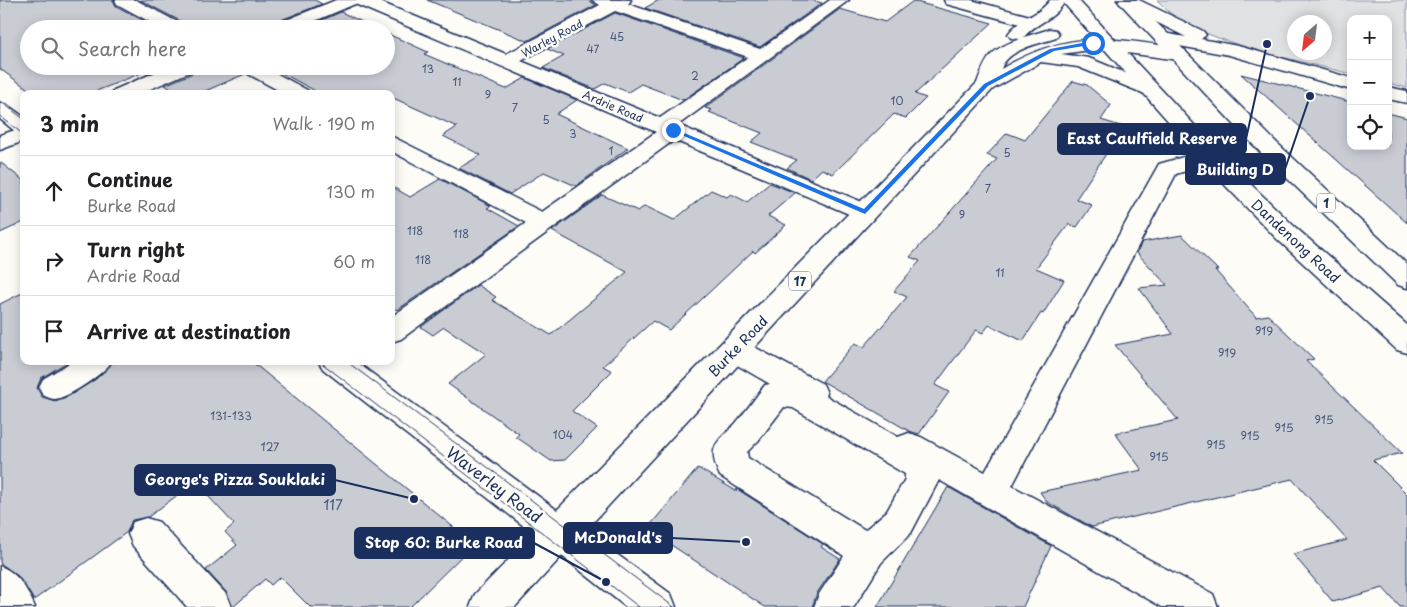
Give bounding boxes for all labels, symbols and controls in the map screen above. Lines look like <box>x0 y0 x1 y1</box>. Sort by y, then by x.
street label: Warley Road <box>518 15 586 61</box>
north arrow <box>1287 15 1332 60</box>
map controls <box>1347 15 1392 150</box>
button: + <box>1347 15 1392 60</box>
search box <box>20 20 395 75</box>
house number: 45 <box>610 28 624 45</box>
route start <box>1082 32 1105 55</box>
icon: search <box>38 34 66 62</box>
text: Search here <box>78 34 187 62</box>
house number: 47 <box>587 40 600 57</box>
house number: 13 <box>422 60 434 77</box>
button: − <box>1347 60 1392 105</box>
house number: 2 <box>691 67 699 84</box>
house number: 11 <box>452 73 462 90</box>
house number: 9 <box>485 86 491 103</box>
street label: Ardrie Road <box>580 86 646 126</box>
house number: 10 <box>891 92 903 109</box>
house number: 7 <box>512 99 518 116</box>
button: locate <box>1347 105 1392 150</box>
text: 3 min <box>40 107 99 139</box>
text: Walk · 190 m <box>273 111 375 135</box>
house number: 5 <box>542 111 550 128</box>
route end <box>662 119 685 142</box>
callout: East Caulfield Reserve <box>1058 124 1246 154</box>
house number: 3 <box>569 125 577 142</box>
text: East Caulfield Reserve <box>1067 126 1237 149</box>
house number: 1 <box>609 142 614 159</box>
house number: 5 <box>1003 144 1011 161</box>
callout: Building D <box>1186 154 1285 184</box>
text: Building D <box>1196 157 1274 180</box>
text: Continue <box>87 165 173 193</box>
icon: ahead <box>40 177 68 205</box>
text: 130 m <box>327 179 375 203</box>
house number: 7 <box>985 180 991 197</box>
text: Burke Road <box>87 193 176 217</box>
street label: Dandenong Road <box>1247 194 1345 288</box>
road number: 1 <box>1317 194 1335 212</box>
house number: 9 <box>959 206 965 223</box>
house number: 118 <box>407 222 423 239</box>
house number: 118 <box>453 225 469 242</box>
text: Turn right <box>87 235 185 263</box>
icon: right <box>40 247 68 275</box>
text: 60 m <box>333 249 375 273</box>
house number: 118 <box>415 251 431 268</box>
text: Ardrie Road <box>87 263 181 287</box>
house number: 11 <box>995 264 1005 281</box>
road number: 17 <box>789 272 811 290</box>
street label: Burke Road <box>703 311 773 381</box>
icon: arrive <box>40 317 68 345</box>
text: Arrive at destination <box>87 317 291 345</box>
house number: 919 <box>1255 322 1273 339</box>
house number: 919 <box>1218 344 1236 361</box>
house number: 131-133 <box>210 407 252 424</box>
house number: 915 <box>1315 411 1333 428</box>
house number: 915 <box>1275 419 1293 436</box>
house number: 104 <box>553 426 573 443</box>
house number: 915 <box>1241 427 1259 444</box>
house number: 915 <box>1207 436 1225 453</box>
house number: 127 <box>261 438 279 455</box>
street label: Waverley Road <box>442 440 548 528</box>
house number: 915 <box>1150 448 1168 465</box>
callout: George's Pizza Souklaki <box>135 465 335 495</box>
text: George's Pizza Souklaki <box>145 467 326 490</box>
house number: 117 <box>323 494 343 515</box>
callout: McDonald's <box>564 523 672 553</box>
text: McDonald's <box>574 525 662 548</box>
callout: Stop 60: Burke Road <box>355 528 534 558</box>
text: Stop 60: Burke Road <box>365 530 523 553</box>

